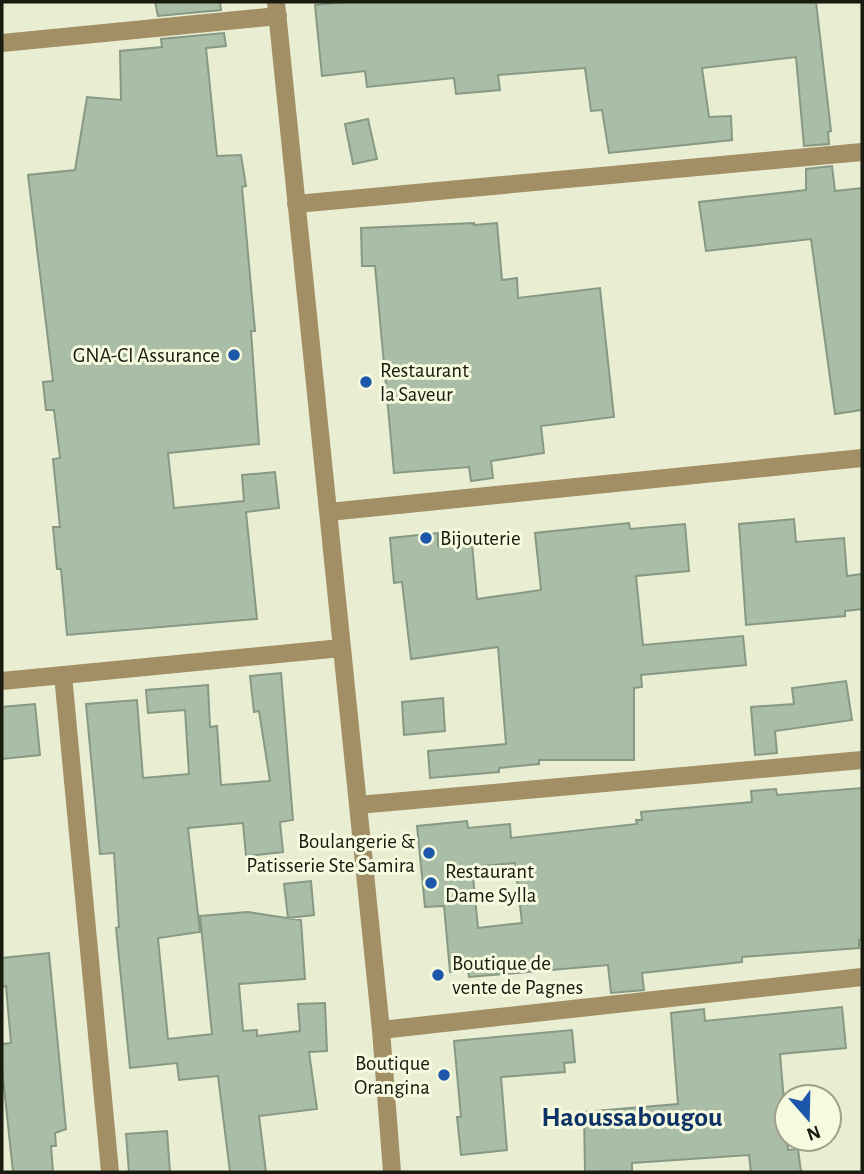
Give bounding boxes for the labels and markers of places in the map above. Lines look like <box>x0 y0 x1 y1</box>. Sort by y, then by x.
place label: GNA-CI Assurance <box>73 345 220 366</box>
marker: GNA-CI Assurance <box>226 347 242 363</box>
place label: Restaurant la Saveur <box>380 360 469 405</box>
marker: Restaurant la Saveur <box>358 374 374 390</box>
place label: Bijouterie <box>440 528 521 549</box>
marker: Bijouterie <box>418 530 434 546</box>
place label: Boulangerie & Patisserie Ste Samira <box>246 831 415 876</box>
marker: Boulangerie & Patisserie Ste Samira <box>421 845 437 861</box>
place label: Restaurant Dame Sylla <box>445 861 537 906</box>
marker: Restaurant Dame Sylla <box>423 875 439 891</box>
place label: Boutique de vente de Pagnes <box>452 953 583 998</box>
marker: Boutique de vente de Pagnes <box>430 967 446 983</box>
place label: Boutique Orangina <box>354 1053 430 1098</box>
marker: Boutique Orangina <box>436 1067 452 1083</box>

